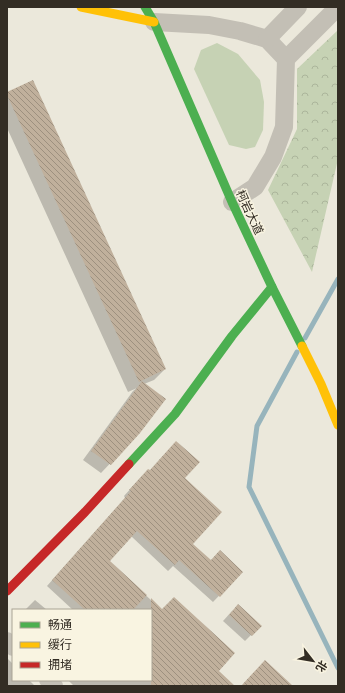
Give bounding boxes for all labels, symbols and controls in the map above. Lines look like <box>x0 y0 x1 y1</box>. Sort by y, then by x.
street label: 柯岩大道 <box>233 187 267 237</box>
legend <box>12 609 152 681</box>
text: 畅通 <box>48 617 72 632</box>
text: 缓行 <box>48 637 72 652</box>
north arrow <box>293 641 333 681</box>
text: 拥堵 <box>48 657 72 672</box>
text: 北 <box>313 658 330 674</box>

